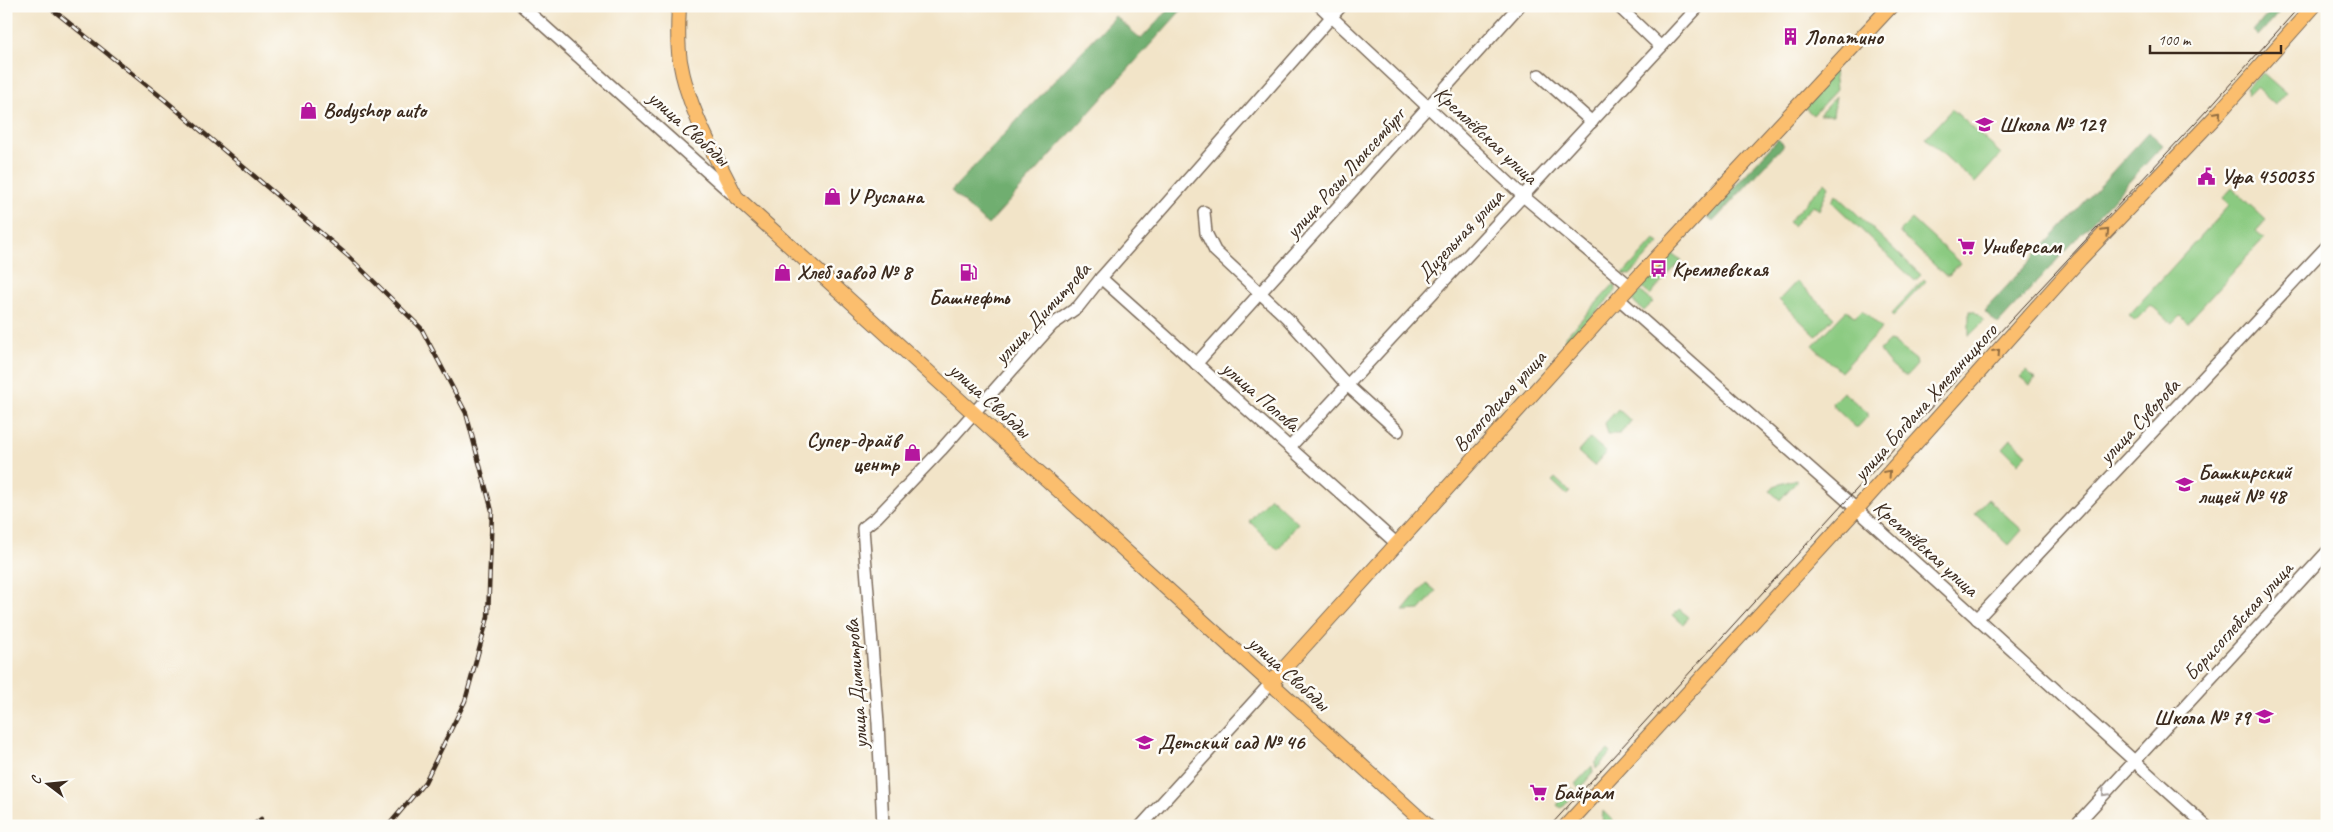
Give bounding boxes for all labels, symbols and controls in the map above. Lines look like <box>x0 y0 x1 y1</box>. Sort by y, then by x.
scale bar <box>2150 22 2282 54</box>
place label: Лопатино <box>1804 24 1884 50</box>
building icon: Лопатино <box>1780 27 1800 47</box>
text: 100 m <box>2158 31 2192 50</box>
street label: Кремлёвская улица <box>1429 80 1544 191</box>
street label: улица Свободы <box>641 83 737 173</box>
place label: Bodyshop auto <box>323 97 429 124</box>
shop icon: Bodyshop auto <box>299 100 319 120</box>
street label: улица Розы Люксембург <box>1278 100 1413 245</box>
one-way arrow <box>2212 110 2221 119</box>
place label: Школа № 129 <box>1999 111 2107 137</box>
school or university icon: Школа № 129 <box>1975 114 1995 134</box>
place label: Уфа 450035 <box>2221 163 2315 189</box>
public building icon: Уфа 450035 <box>2197 166 2217 186</box>
street label: Дизельная улица <box>1411 182 1511 287</box>
place label: У Руслана <box>846 183 925 209</box>
shop icon: У Руслана <box>822 186 842 206</box>
one-way arrow <box>2100 228 2109 237</box>
place label: Универсам <box>1980 233 2063 259</box>
supermarket icon: Универсам <box>1956 236 1976 256</box>
street label: улица Димитрова <box>987 255 1097 371</box>
place label: Кремлевская <box>1672 256 1769 282</box>
place label: Хлеб завод № 8 <box>797 259 914 285</box>
bus stop icon: Кремлевская <box>1648 259 1668 279</box>
shop icon: Хлеб завод № 8 <box>773 262 793 282</box>
fuel station icon: Башнефть <box>959 262 979 282</box>
place label: Башнефть <box>929 284 1011 310</box>
street label: улица Богдана Хмельницкого <box>1846 317 2004 488</box>
street label: Вологодская улица <box>1447 344 1552 457</box>
one-way arrow <box>1991 349 2000 358</box>
street label: улица Попова <box>1215 354 1307 439</box>
street label: улица Свободы <box>942 355 1038 445</box>
street label: улица Суворова <box>2092 372 2186 470</box>
place label: Супер-драйв центр <box>807 427 903 477</box>
shop icon: Супер-драйв центр <box>903 442 923 462</box>
place label: Башкирский лицей № 48 <box>2198 459 2294 509</box>
one-way arrow <box>1883 470 1892 479</box>
school or university icon: Башкирский лицей № 48 <box>2174 474 2194 494</box>
street label: Кремлёвская улица <box>1868 494 1985 603</box>
street label: Борисоглебская улица <box>2178 554 2300 686</box>
street label: улица Димитрова <box>838 617 874 752</box>
street label: улица Свободы <box>1241 628 1337 718</box>
place label: Школа № 79 <box>2154 704 2253 730</box>
school or university icon: Школа № 79 <box>2254 707 2274 727</box>
place label: Детский сад № 46 <box>1158 729 1307 755</box>
school or university icon: Детский сад № 46 <box>1134 732 1154 752</box>
north arrow <box>22 760 72 810</box>
text: С <box>27 773 46 786</box>
place label: Байрам <box>1553 779 1615 805</box>
supermarket icon: Байрам <box>1529 782 1549 802</box>
one-way arrow <box>2102 788 2111 797</box>

